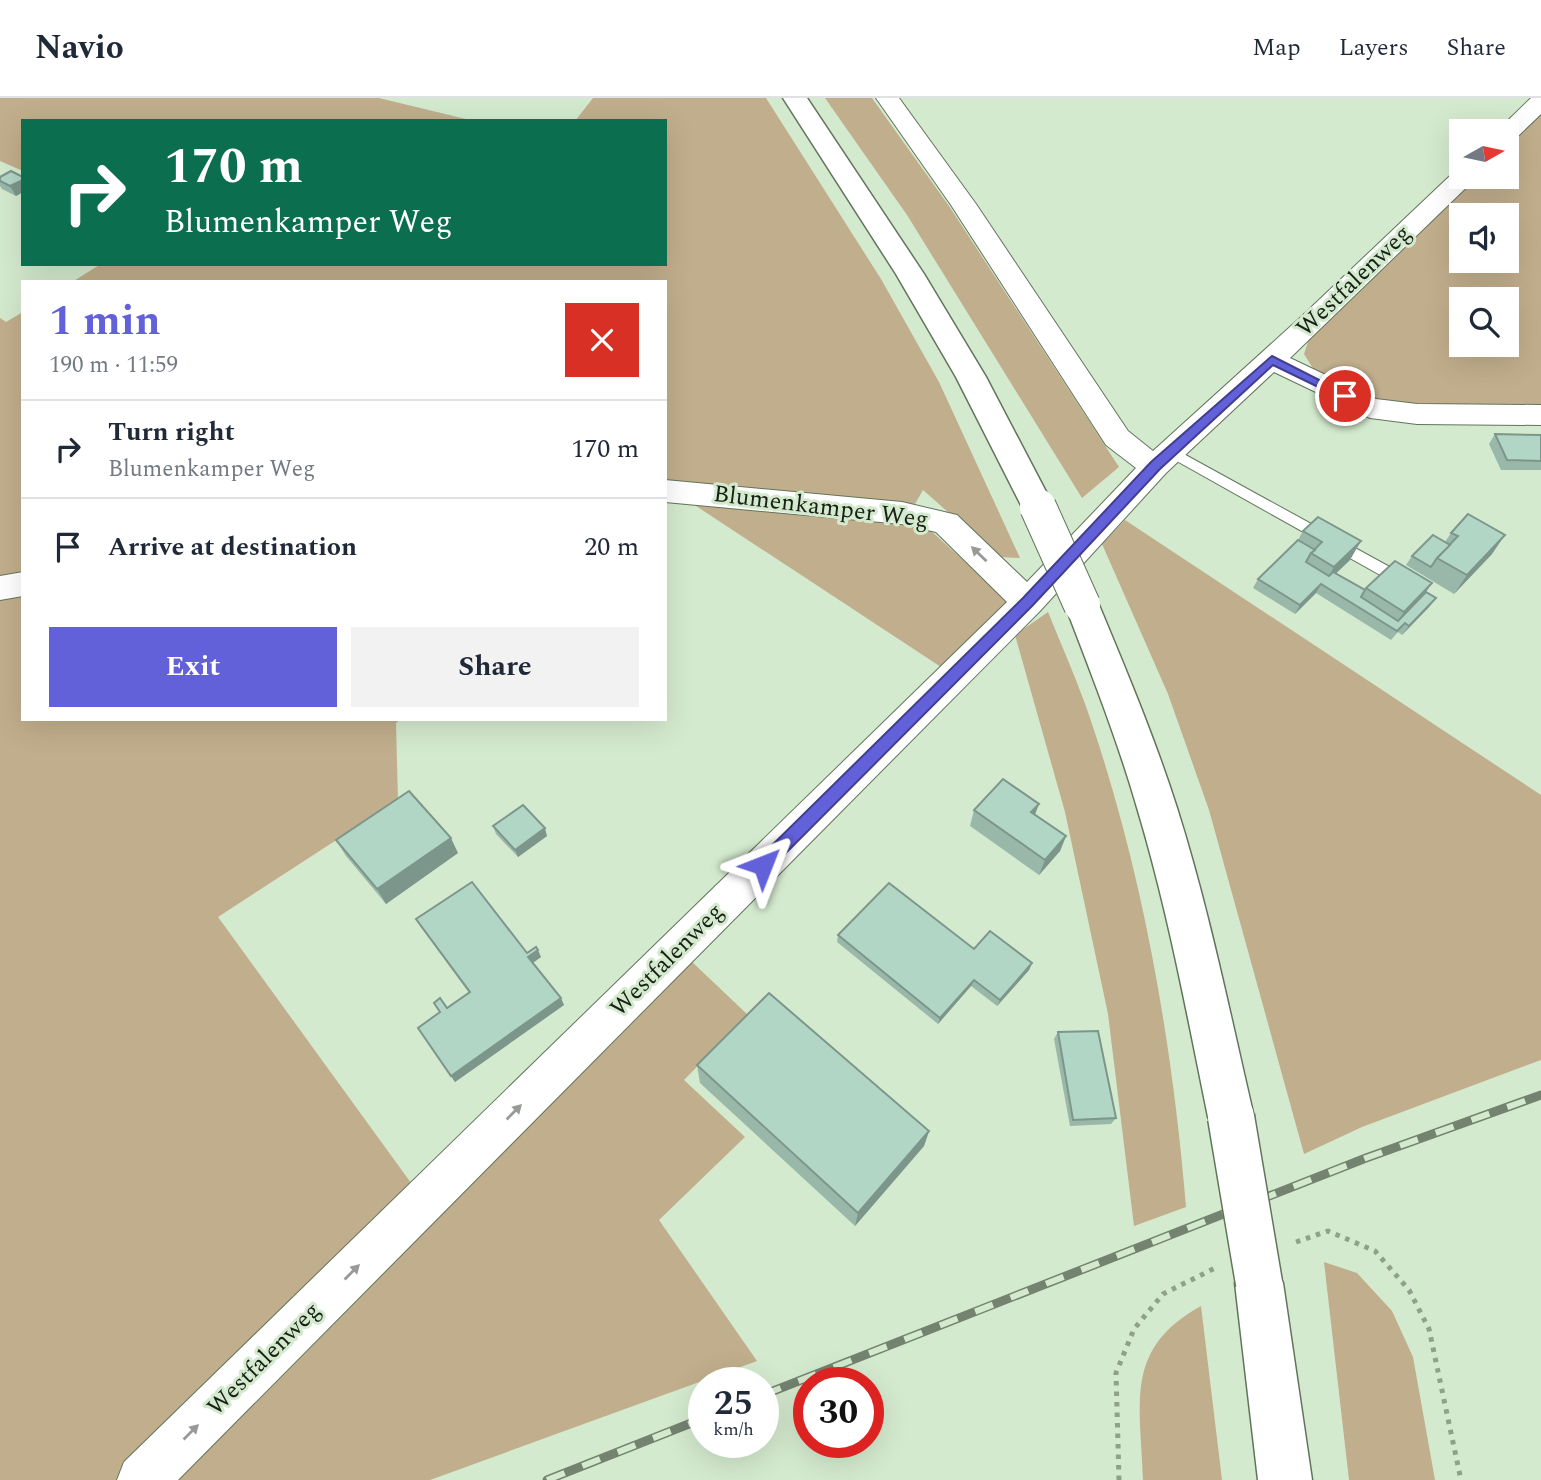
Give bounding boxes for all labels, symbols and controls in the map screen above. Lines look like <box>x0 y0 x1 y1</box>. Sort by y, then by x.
text: Navio <box>35 23 124 73</box>
text: Map <box>1252 30 1301 66</box>
text: Layers <box>1339 30 1409 66</box>
text: Share <box>1447 30 1506 66</box>
north arrow <box>1449 119 1519 189</box>
map controls <box>1449 119 1519 357</box>
text: 170 m <box>164 130 303 205</box>
icon: right <box>49 147 140 238</box>
text: Blumenkamper Weg <box>164 198 452 247</box>
button: sound <box>1449 203 1519 273</box>
street label: Westfalenweg <box>1288 217 1420 345</box>
button: search <box>1449 287 1519 357</box>
text: 1 min <box>49 290 161 353</box>
button: close <box>565 303 639 377</box>
text: 190 m · 11:59 <box>49 348 178 383</box>
pin <box>1315 366 1375 426</box>
icon: arrive <box>1326 377 1364 415</box>
text: Turn right <box>108 412 235 452</box>
text: 170 m <box>571 429 639 469</box>
icon: right <box>49 430 87 468</box>
text: Blumenkamper Weg <box>108 452 315 487</box>
street label: Blumenkamper Weg <box>711 476 931 538</box>
text: Arrive at destination <box>108 527 357 567</box>
text: 20 m <box>584 527 639 567</box>
icon: arrive <box>49 528 87 566</box>
one-way arrow <box>971 547 988 563</box>
button: Exit <box>49 627 337 707</box>
button: Share <box>351 627 639 707</box>
position arrow <box>726 828 800 902</box>
street label: Westfalenweg <box>602 895 732 1025</box>
one-way arrow <box>505 1103 522 1120</box>
one-way arrow <box>344 1263 361 1280</box>
street label: Westfalenweg <box>199 1294 329 1424</box>
speed limit sign: 30 <box>793 1367 884 1458</box>
text: 25 <box>714 1377 753 1430</box>
text: km/h <box>713 1416 754 1443</box>
one-way arrow <box>182 1424 198 1441</box>

